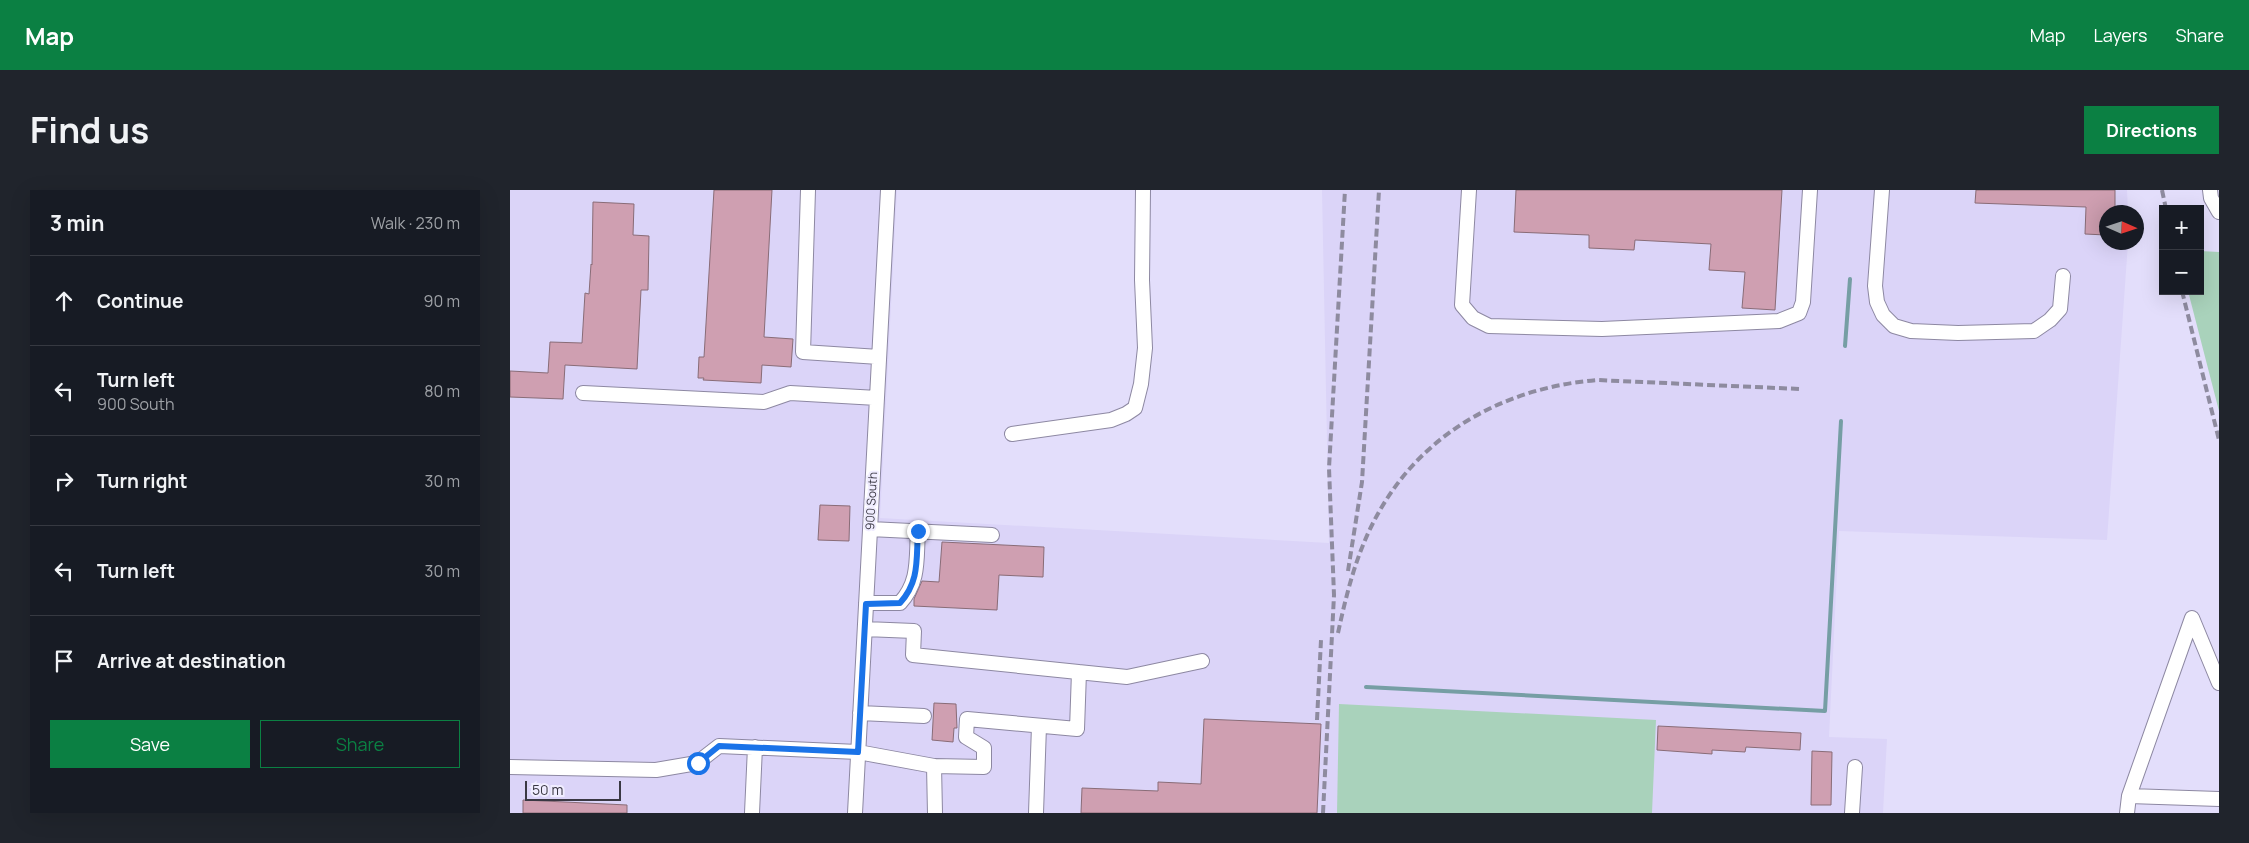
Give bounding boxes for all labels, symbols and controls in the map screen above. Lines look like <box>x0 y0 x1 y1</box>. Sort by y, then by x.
text: Map <box>25 19 74 52</box>
text: Map <box>2030 23 2065 47</box>
text: Layers <box>2093 23 2147 47</box>
text: Share <box>2175 23 2224 47</box>
text: Find us <box>30 106 149 154</box>
button: Directions <box>2084 106 2219 154</box>
north arrow <box>2099 205 2144 250</box>
map controls <box>2159 205 2204 295</box>
button: + <box>2159 205 2204 250</box>
text: 3 min <box>50 209 104 237</box>
text: Walk · 230 m <box>371 212 460 234</box>
button: − <box>2159 250 2204 295</box>
icon: ahead <box>50 287 78 315</box>
text: Continue <box>97 288 183 314</box>
text: 90 m <box>424 290 460 312</box>
text: Turn left <box>97 367 175 393</box>
icon: left <box>50 377 78 405</box>
text: 80 m <box>424 380 460 402</box>
text: 900 South <box>97 393 174 415</box>
icon: right <box>50 467 78 495</box>
text: Turn right <box>97 468 187 494</box>
text: 30 m <box>425 470 460 492</box>
street label: 900 South <box>861 472 881 530</box>
route end <box>907 520 930 543</box>
icon: left <box>50 557 78 585</box>
text: Turn left <box>97 558 175 584</box>
text: 30 m <box>425 560 460 582</box>
icon: arrive <box>50 647 78 675</box>
text: Arrive at destination <box>97 648 286 674</box>
button: Save <box>50 720 250 768</box>
button: Share <box>260 720 460 768</box>
route start <box>687 752 710 775</box>
scale bar <box>525 778 621 801</box>
text: 50 m <box>532 780 563 799</box>

